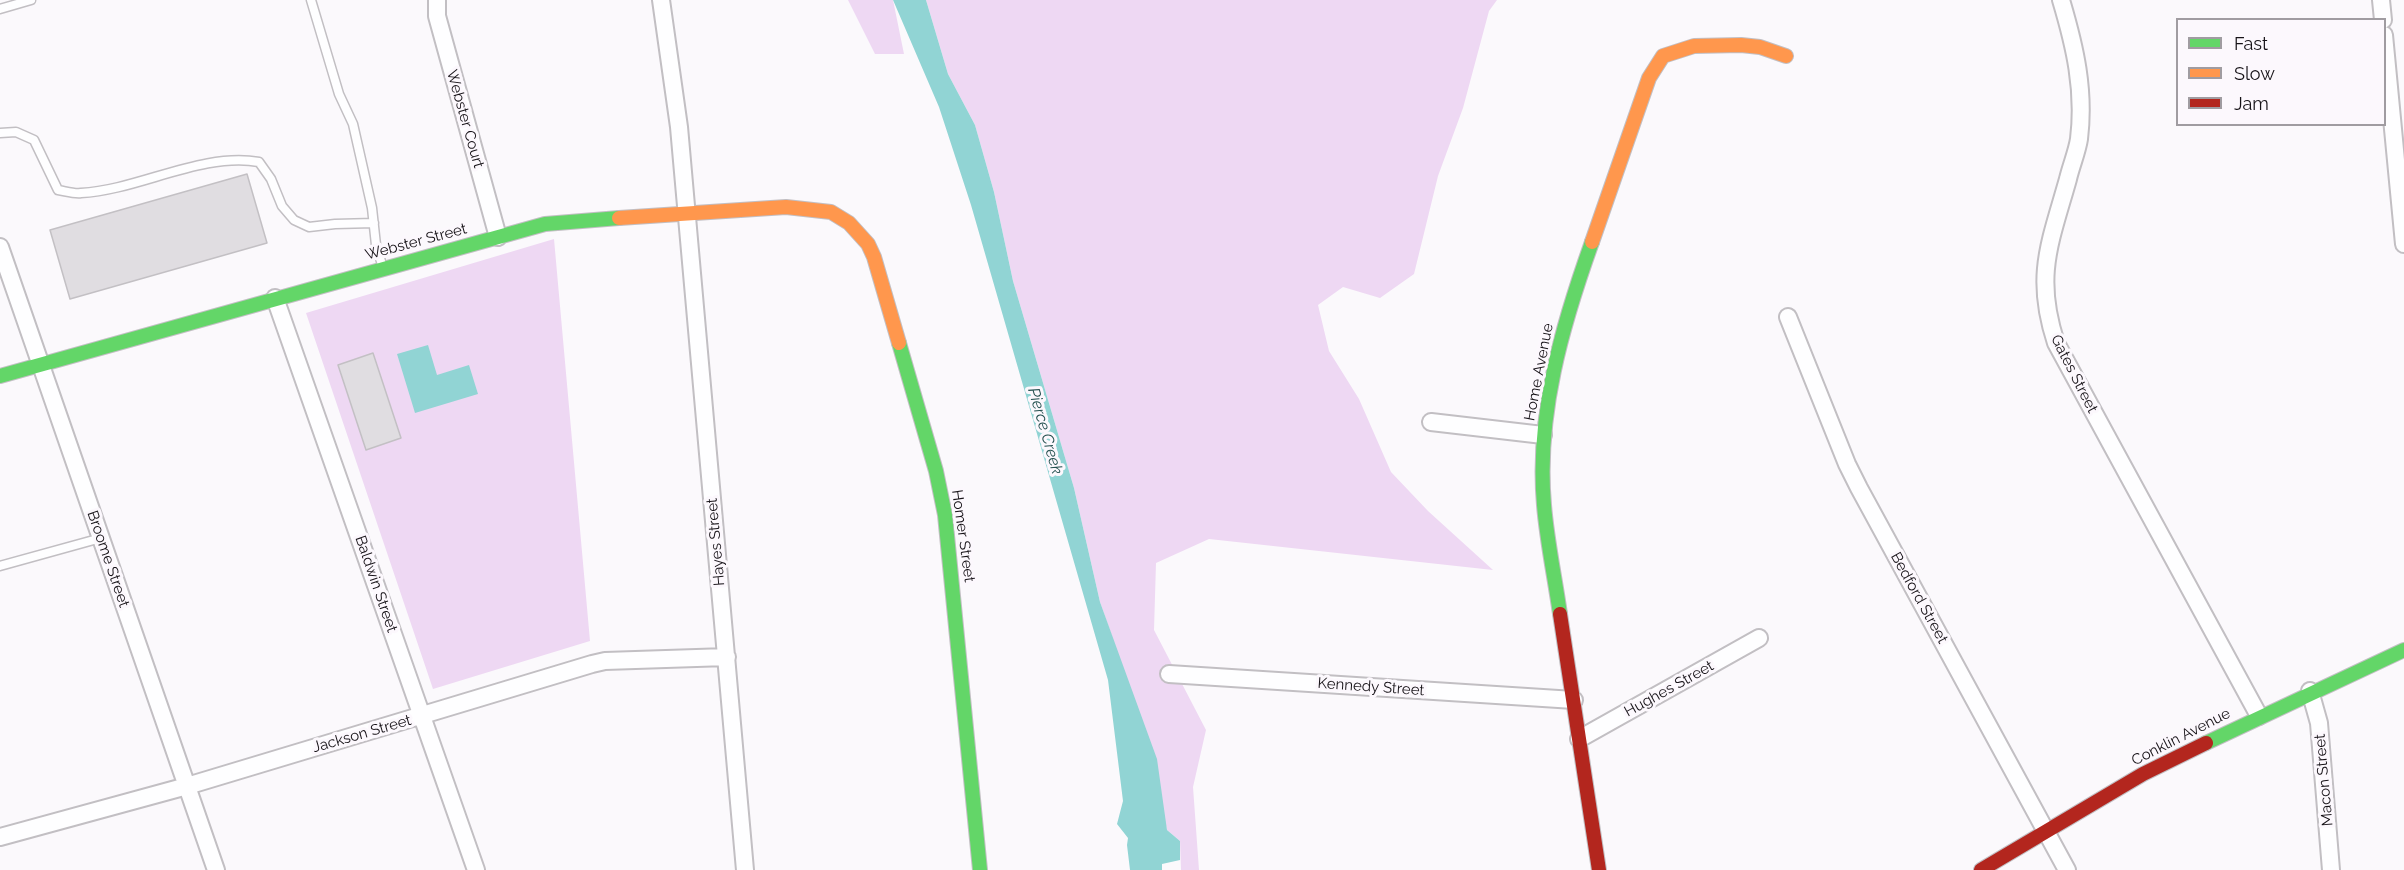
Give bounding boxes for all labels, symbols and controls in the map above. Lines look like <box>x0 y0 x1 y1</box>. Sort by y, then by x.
legend <box>2176 18 2386 126</box>
text: Fast <box>2234 33 2268 54</box>
text: Slow <box>2234 63 2275 84</box>
street label: Webster Court <box>442 68 488 170</box>
text: Jam <box>2234 93 2269 114</box>
street label: Webster Street <box>363 220 469 264</box>
street label: Home Avenue <box>1521 322 1557 422</box>
street label: Gates Street <box>2047 332 2101 416</box>
water label: Pierce Creek <box>1023 385 1067 477</box>
street label: Homer Street <box>948 489 978 583</box>
street label: Hayes Street <box>703 497 729 587</box>
street label: Broome Street <box>83 508 133 610</box>
street label: Baldwin Street <box>351 533 401 635</box>
street label: Bedford Street <box>1887 549 1951 647</box>
street label: Hughes Street <box>1621 657 1717 721</box>
street label: Kennedy Street <box>1317 674 1425 700</box>
street label: Conklin Avenue <box>2129 704 2233 770</box>
street label: Jackson Street <box>311 711 413 757</box>
street label: Macon Street <box>2311 733 2337 827</box>

